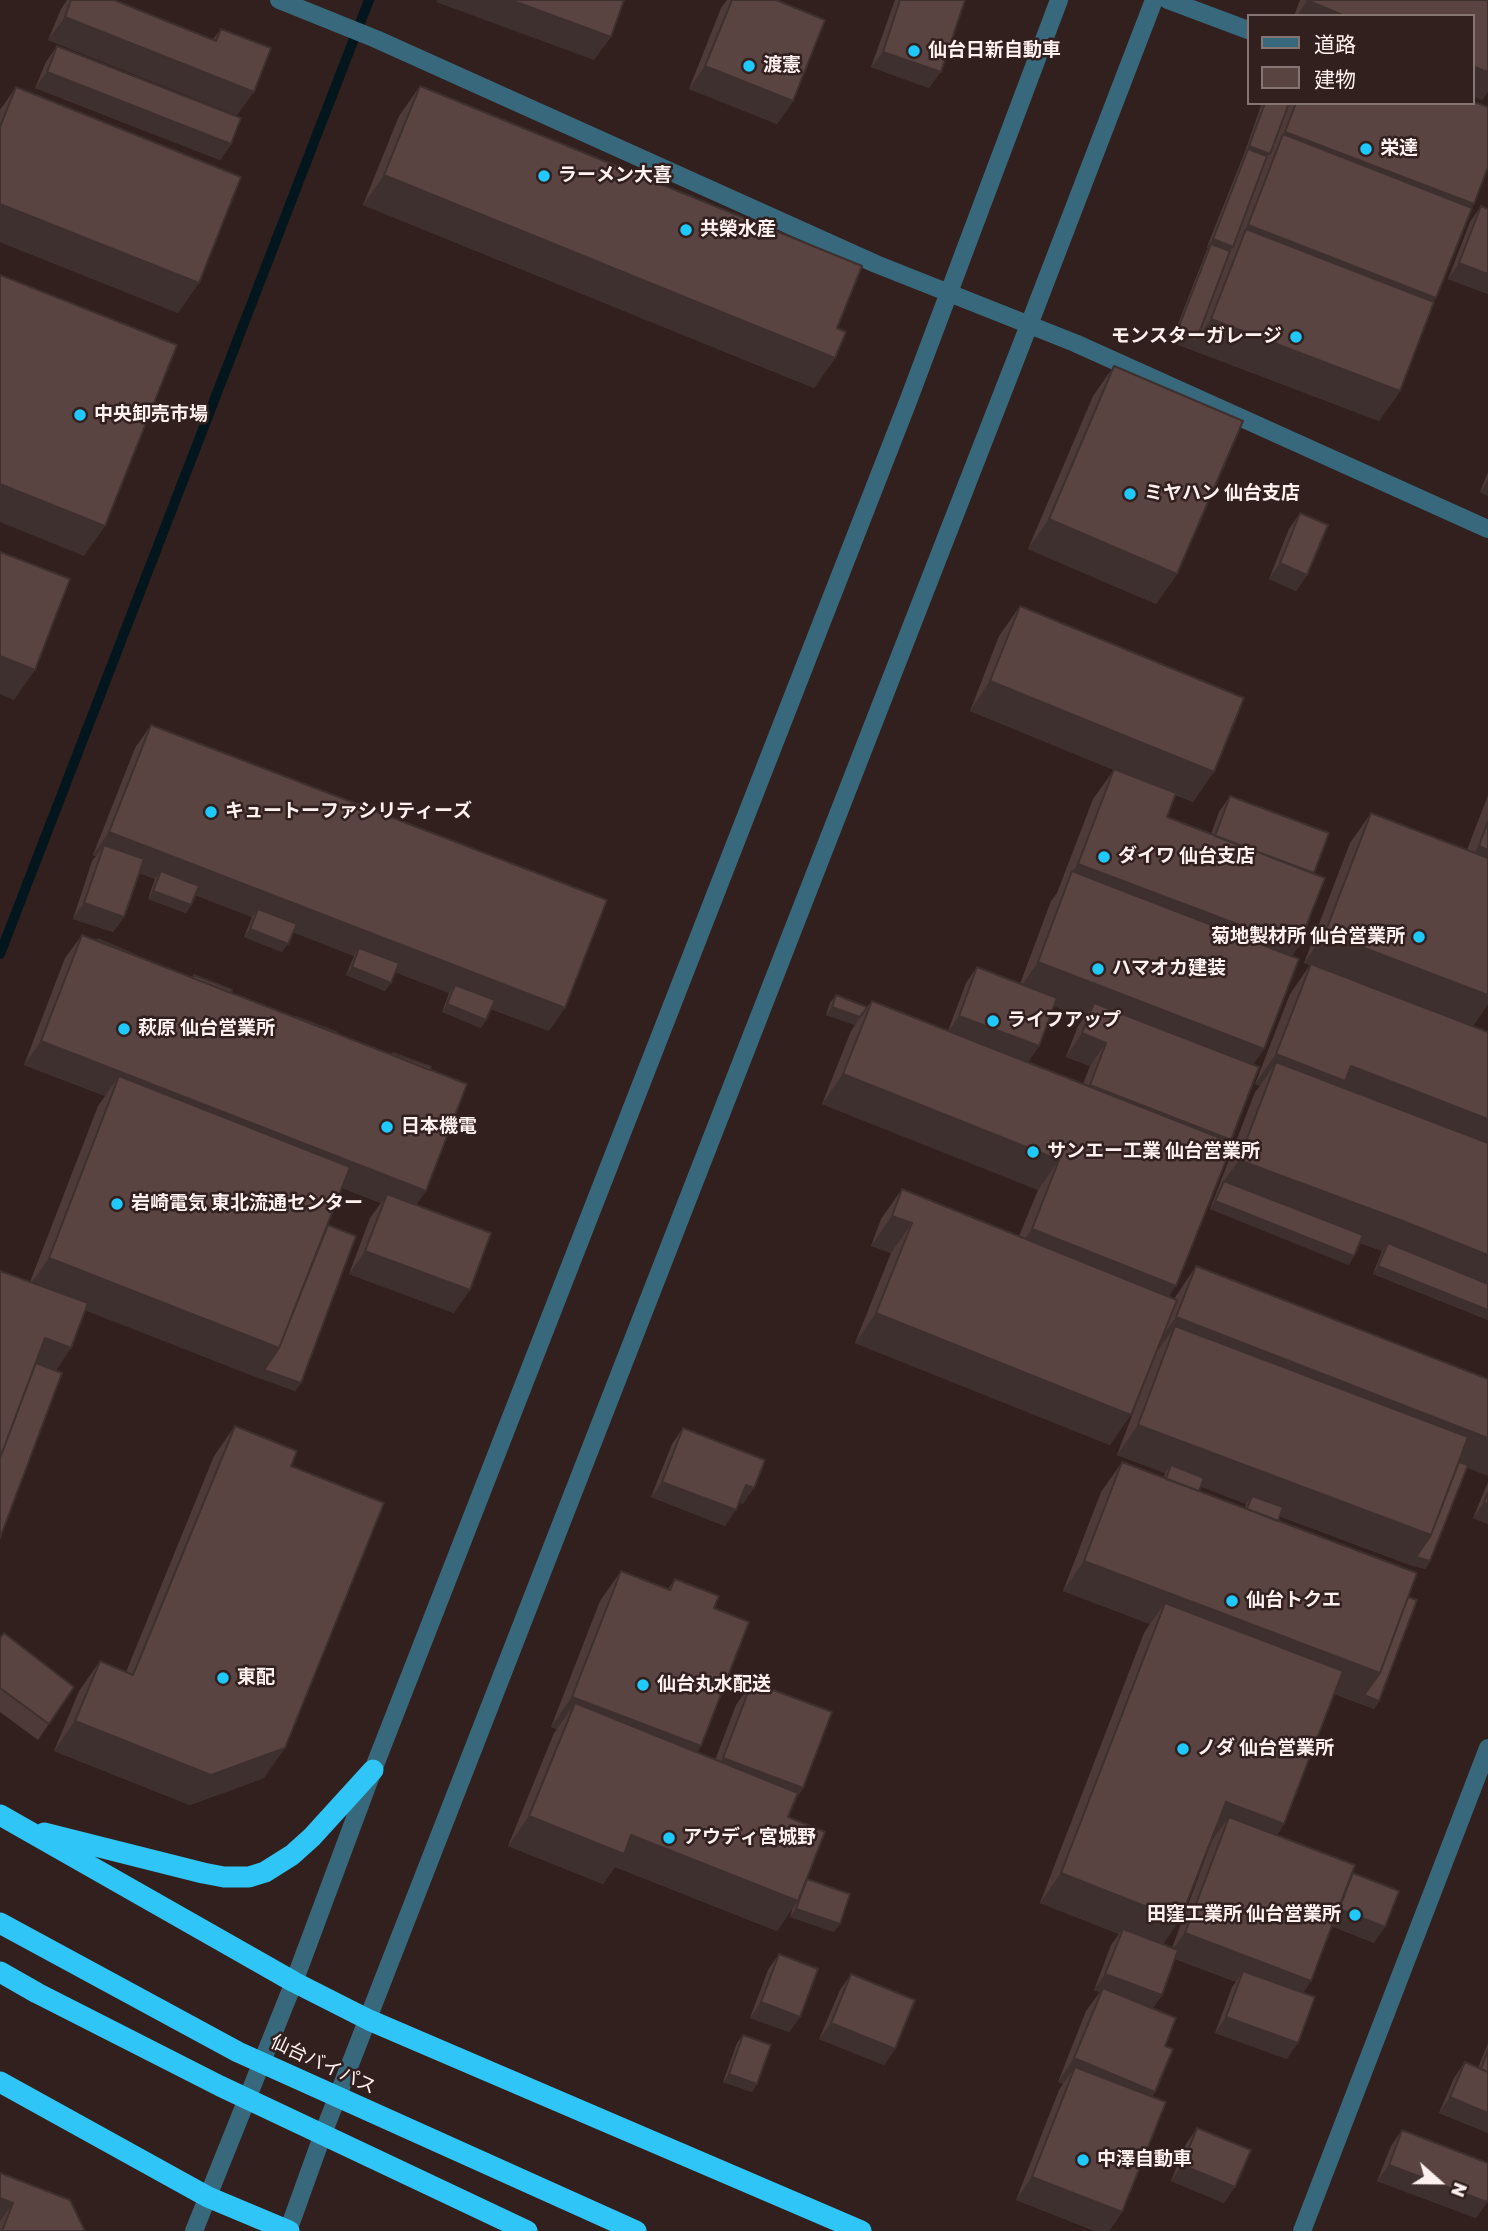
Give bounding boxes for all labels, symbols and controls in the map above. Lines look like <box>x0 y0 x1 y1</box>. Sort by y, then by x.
legend <box>1246 14 1474 105</box>
text: 道路 <box>1314 32 1356 57</box>
place label: 仙台日新自動車 <box>928 40 1061 62</box>
marker: 仙台日新自動車 <box>906 43 922 59</box>
place label: 渡憲 <box>763 55 801 77</box>
marker: 渡憲 <box>741 58 757 74</box>
text: 建物 <box>1314 67 1356 92</box>
place label: 栄達 <box>1380 138 1418 160</box>
marker: 栄達 <box>1358 141 1374 157</box>
place label: ラーメン大喜 <box>558 165 672 187</box>
marker: ラーメン大喜 <box>536 168 552 184</box>
place label: 共榮水産 <box>700 219 776 241</box>
marker: 共榮水産 <box>678 222 694 238</box>
place label: モンスターガレージ <box>1111 326 1282 348</box>
marker: モンスターガレージ <box>1288 329 1304 345</box>
place label: 中央卸売市場 <box>94 404 208 426</box>
marker: 中央卸売市場 <box>72 407 88 423</box>
place label: ミヤハン 仙台支店 <box>1144 483 1300 505</box>
marker: ミヤハン 仙台支店 <box>1122 486 1138 502</box>
place label: キュートーファシリティーズ <box>225 801 472 823</box>
marker: キュートーファシリティーズ <box>203 804 219 820</box>
place label: ダイワ 仙台支店 <box>1118 846 1255 868</box>
marker: ダイワ 仙台支店 <box>1096 849 1112 865</box>
place label: 菊地製材所 仙台営業所 <box>1211 926 1405 948</box>
marker: 菊地製材所 仙台営業所 <box>1411 929 1427 945</box>
place label: ハマオカ建装 <box>1112 958 1226 980</box>
marker: ハマオカ建装 <box>1090 961 1106 977</box>
place label: ライフアップ <box>1007 1010 1121 1032</box>
marker: ライフアップ <box>985 1013 1001 1029</box>
place label: 萩原 仙台営業所 <box>138 1018 275 1040</box>
marker: 萩原 仙台営業所 <box>116 1021 132 1037</box>
place label: 日本機電 <box>401 1116 477 1138</box>
marker: 日本機電 <box>379 1119 395 1135</box>
place label: サンエー工業 仙台営業所 <box>1047 1141 1260 1163</box>
marker: サンエー工業 仙台営業所 <box>1025 1144 1041 1160</box>
place label: 岩崎電気 東北流通センター <box>131 1193 363 1215</box>
marker: 岩崎電気 東北流通センター <box>109 1196 125 1212</box>
place label: 仙台トクエ <box>1246 1590 1341 1612</box>
marker: 仙台トクエ <box>1224 1593 1240 1609</box>
place label: 東配 <box>237 1667 275 1689</box>
marker: 東配 <box>215 1670 231 1686</box>
place label: 仙台丸水配送 <box>657 1674 771 1696</box>
marker: 仙台丸水配送 <box>635 1677 651 1693</box>
place label: ノダ 仙台営業所 <box>1197 1738 1334 1760</box>
marker: ノダ 仙台営業所 <box>1175 1741 1191 1757</box>
place label: アウディ宮城野 <box>683 1827 816 1849</box>
marker: アウディ宮城野 <box>661 1830 677 1846</box>
place label: 田窪工業所 仙台営業所 <box>1147 1904 1341 1926</box>
marker: 田窪工業所 仙台営業所 <box>1347 1907 1363 1923</box>
street label: 仙台バイパス <box>267 2031 379 2099</box>
north arrow <box>1404 2147 1474 2217</box>
place label: 中澤自動車 <box>1097 2149 1192 2171</box>
marker: 中澤自動車 <box>1075 2152 1091 2168</box>
text: N <box>1446 2179 1472 2200</box>

